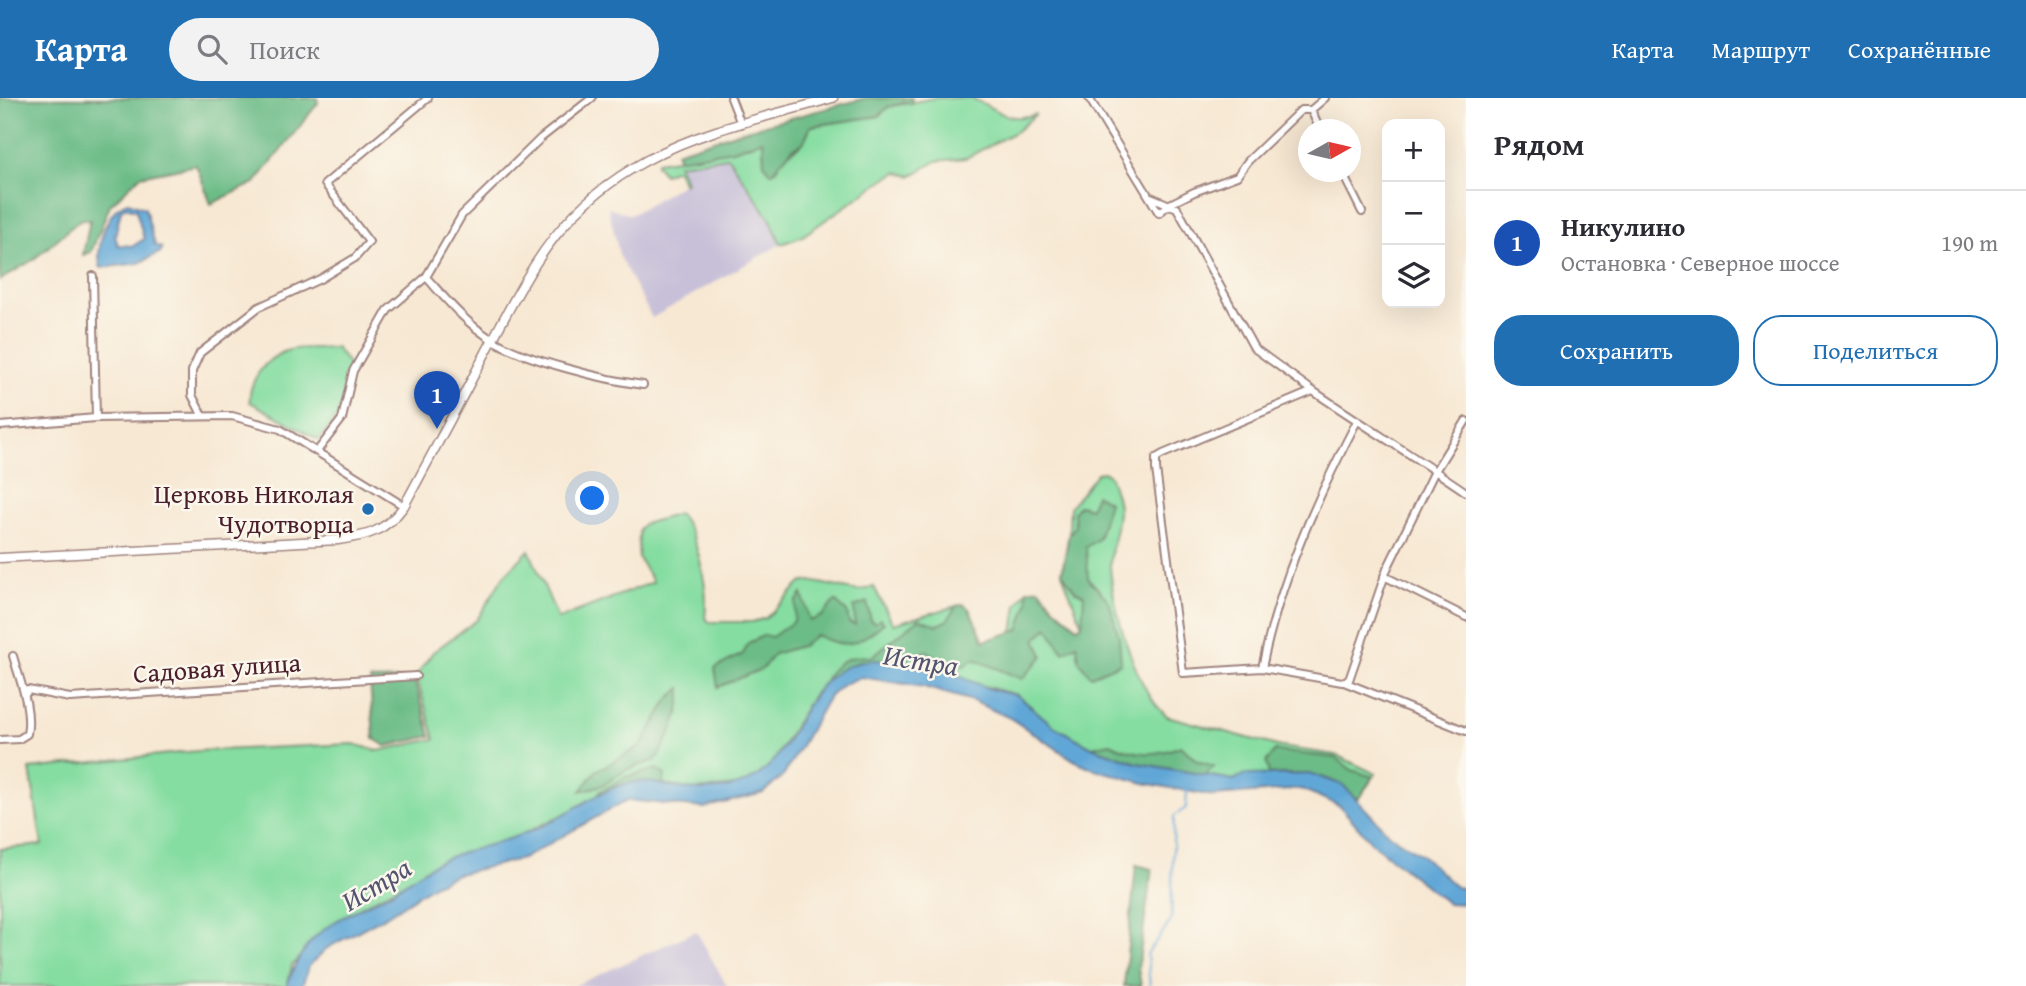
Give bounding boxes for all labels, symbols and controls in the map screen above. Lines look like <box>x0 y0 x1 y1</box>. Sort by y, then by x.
search box <box>169 18 659 81</box>
text: Карта <box>35 25 127 73</box>
icon: search <box>193 30 231 68</box>
text: Поиск <box>249 30 320 69</box>
text: Карта <box>1612 32 1674 67</box>
text: Маршрут <box>1712 32 1810 67</box>
text: Сохранённые <box>1848 32 1991 67</box>
north arrow <box>1298 119 1361 182</box>
map controls <box>1382 119 1445 308</box>
button: + <box>1382 119 1445 182</box>
text: Рядом <box>1494 122 1585 166</box>
button: − <box>1382 182 1445 245</box>
text: Никулино <box>1561 207 1685 246</box>
text: 1 <box>1511 226 1523 259</box>
text: 190 m <box>1941 226 1998 259</box>
button: layers <box>1382 245 1445 308</box>
text: Остановка · Северное шоссе <box>1561 246 1839 279</box>
button: Сохранить <box>1494 315 1739 386</box>
button: Поделиться <box>1753 315 1998 386</box>
pin: 1 <box>414 371 460 429</box>
place label: Церковь Николая Чудотворца <box>154 474 355 543</box>
your location <box>575 481 609 515</box>
marker: Церковь Николая Чудотворца <box>360 501 376 517</box>
water label: Истра <box>881 633 962 686</box>
street label: Садовая улица <box>132 642 303 693</box>
water label: Истра <box>333 847 419 921</box>

